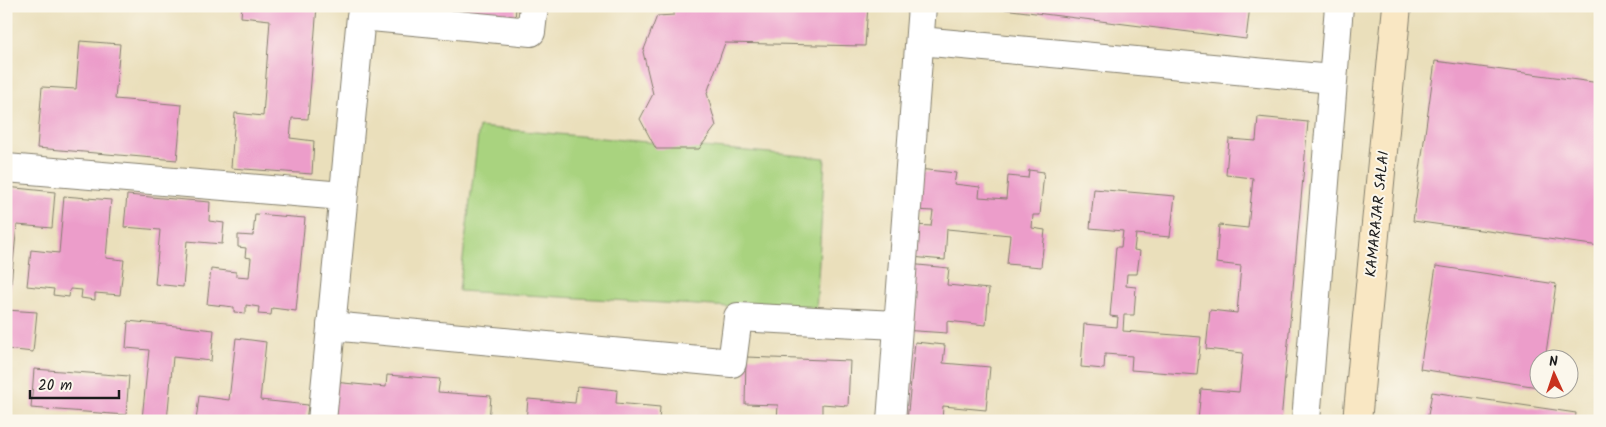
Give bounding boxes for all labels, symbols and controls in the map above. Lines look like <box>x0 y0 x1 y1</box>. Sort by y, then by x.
street label: KAMARAJAR SALAI <box>1359 149 1397 278</box>
north arrow <box>1528 350 1578 400</box>
text: N <box>1548 351 1559 373</box>
scale bar <box>30 367 119 399</box>
text: 20 m <box>38 374 72 398</box>

